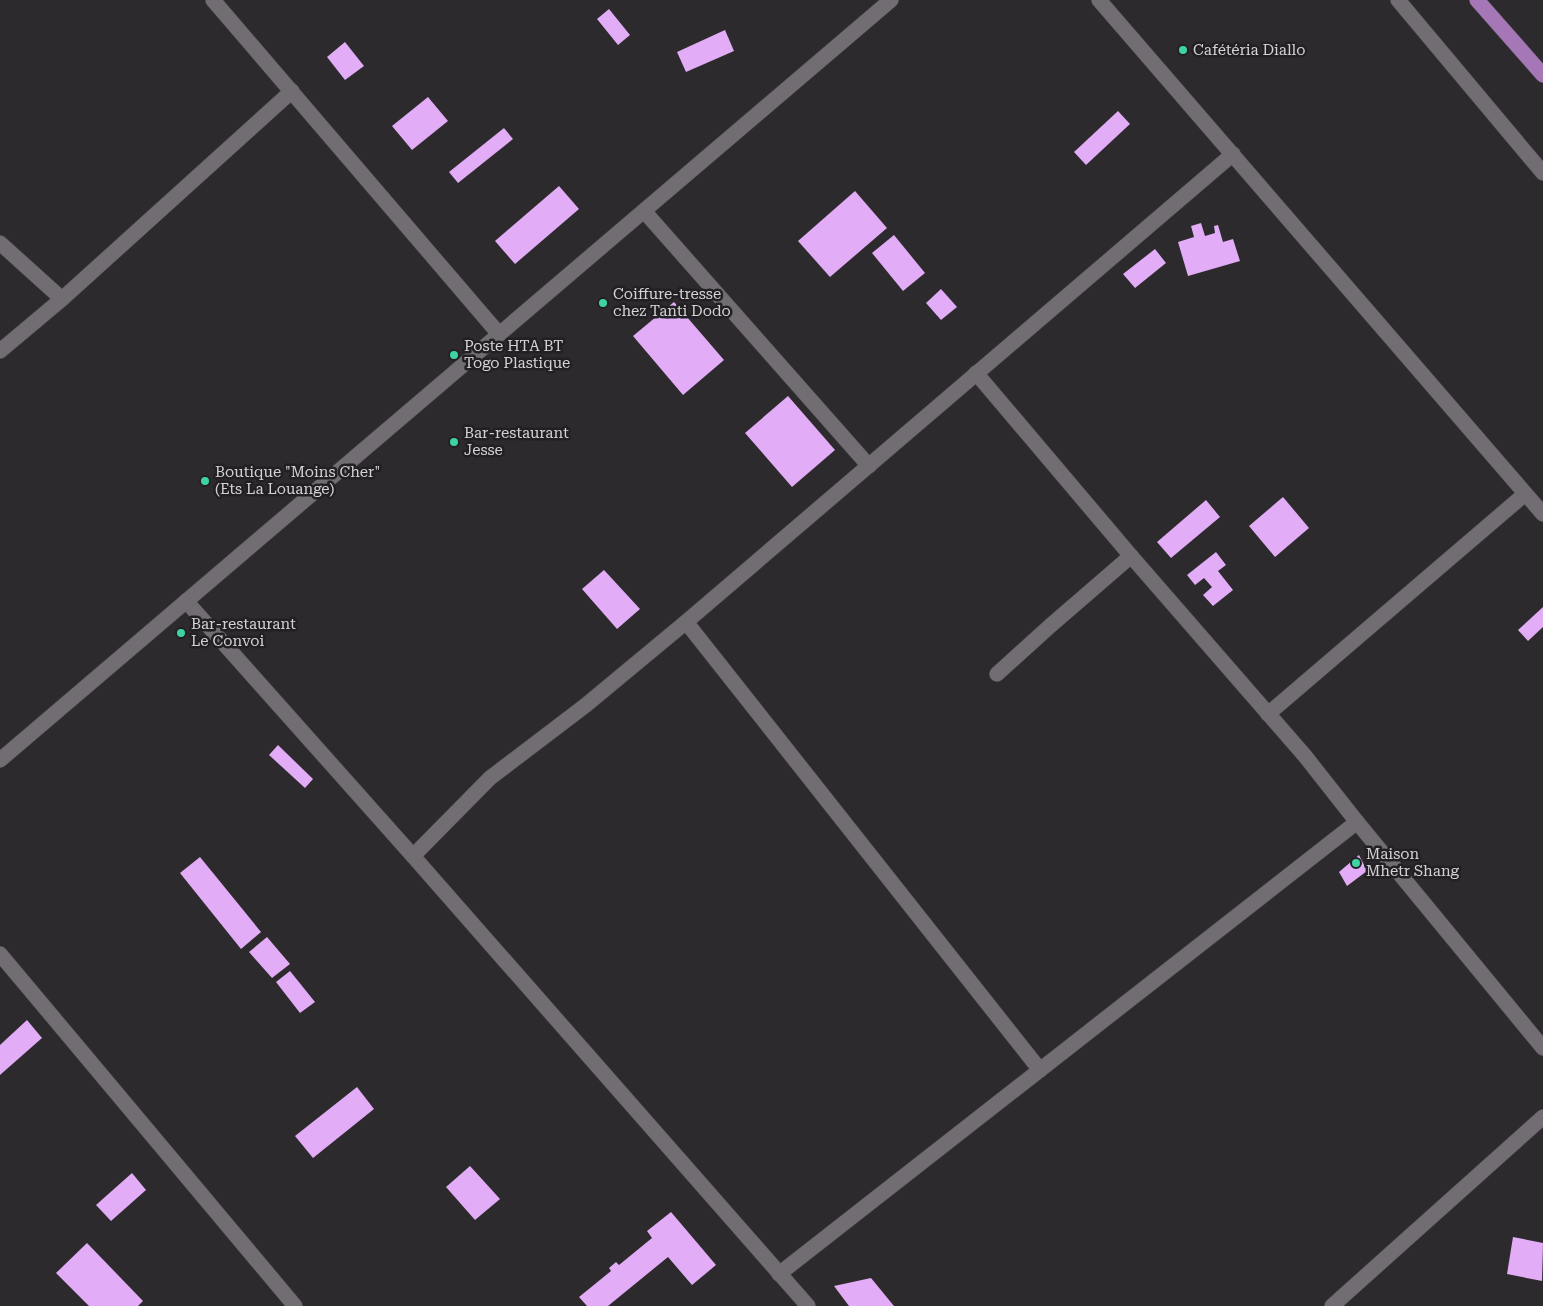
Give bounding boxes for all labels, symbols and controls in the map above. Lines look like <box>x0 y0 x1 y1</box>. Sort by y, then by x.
place label: Cafétéria Diallo <box>1193 41 1305 59</box>
marker: Cafétéria Diallo <box>1177 44 1189 56</box>
place label: Coiffure-tresse chez Tanti Dodo <box>613 285 731 320</box>
marker: Coiffure-tresse chez Tanti Dodo <box>597 297 609 309</box>
place label: Poste HTA BT Togo Plastique <box>464 337 570 372</box>
marker: Poste HTA BT Togo Plastique <box>448 349 460 361</box>
place label: Bar-restaurant Jesse <box>464 424 569 459</box>
marker: Bar-restaurant Jesse <box>448 436 460 448</box>
place label: Boutique "Moins Cher" (Ets La Louange) <box>215 463 380 498</box>
marker: Boutique "Moins Cher" (Ets La Louange) <box>199 475 211 487</box>
place label: Bar-restaurant Le Convoi <box>191 615 296 650</box>
marker: Bar-restaurant Le Convoi <box>175 627 187 639</box>
place label: Maison Mhetr Shang <box>1366 845 1460 880</box>
marker: Maison Mhetr Shang <box>1350 857 1362 869</box>

